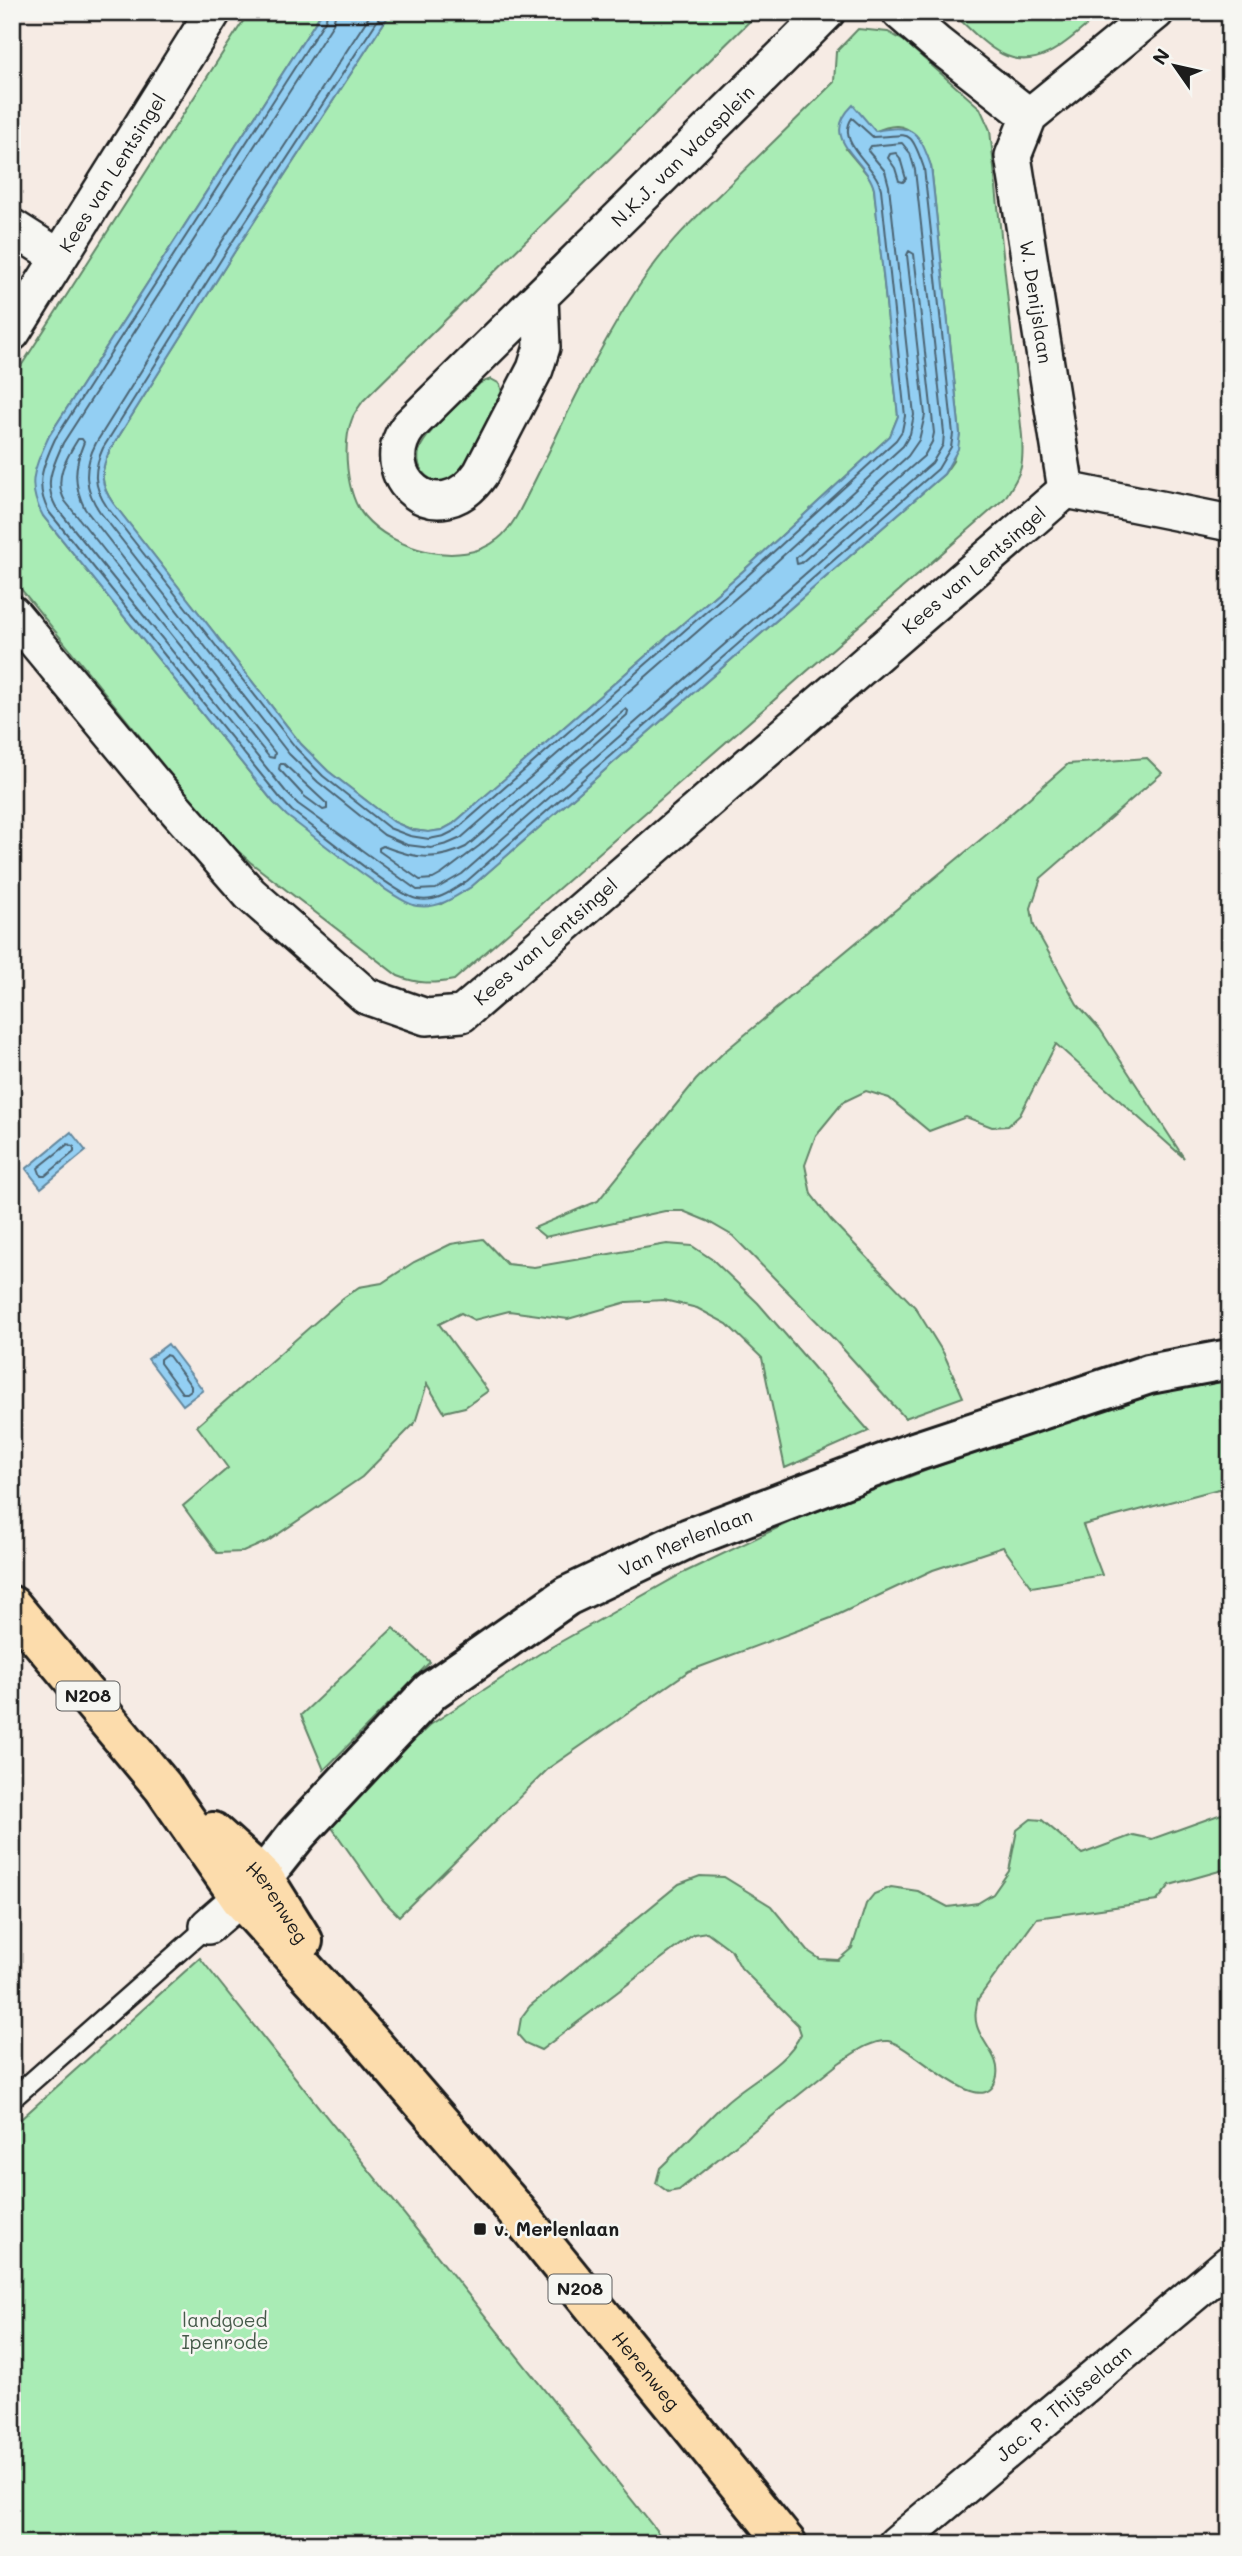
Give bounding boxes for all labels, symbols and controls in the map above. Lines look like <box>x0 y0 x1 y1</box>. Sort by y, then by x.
north arrow <box>1140 32 1210 102</box>
text: N <box>1146 43 1175 69</box>
street label: N.K.J. van Waasplein <box>605 79 759 232</box>
street label: Kees van Lentsingel <box>53 88 171 257</box>
street label: W. Denijslaan <box>1015 239 1059 365</box>
street label: Kees van Lentsingel <box>896 500 1051 639</box>
street label: Kees van Lentsingel <box>468 872 622 1010</box>
street label: Van Merlenlaan <box>614 1502 756 1582</box>
road number: N208 <box>56 1681 119 1710</box>
street label: Herenweg <box>241 1855 314 1948</box>
place label: v. Merlenlaan <box>494 2216 619 2241</box>
marker: v. Merlenlaan <box>472 2221 488 2237</box>
road number: N208 <box>548 2274 612 2304</box>
park label: landgoed Ipenrode <box>182 2307 268 2354</box>
street label: Herenweg <box>607 2326 686 2415</box>
street label: Jac. P. Thijsselaan <box>990 2339 1136 2467</box>

